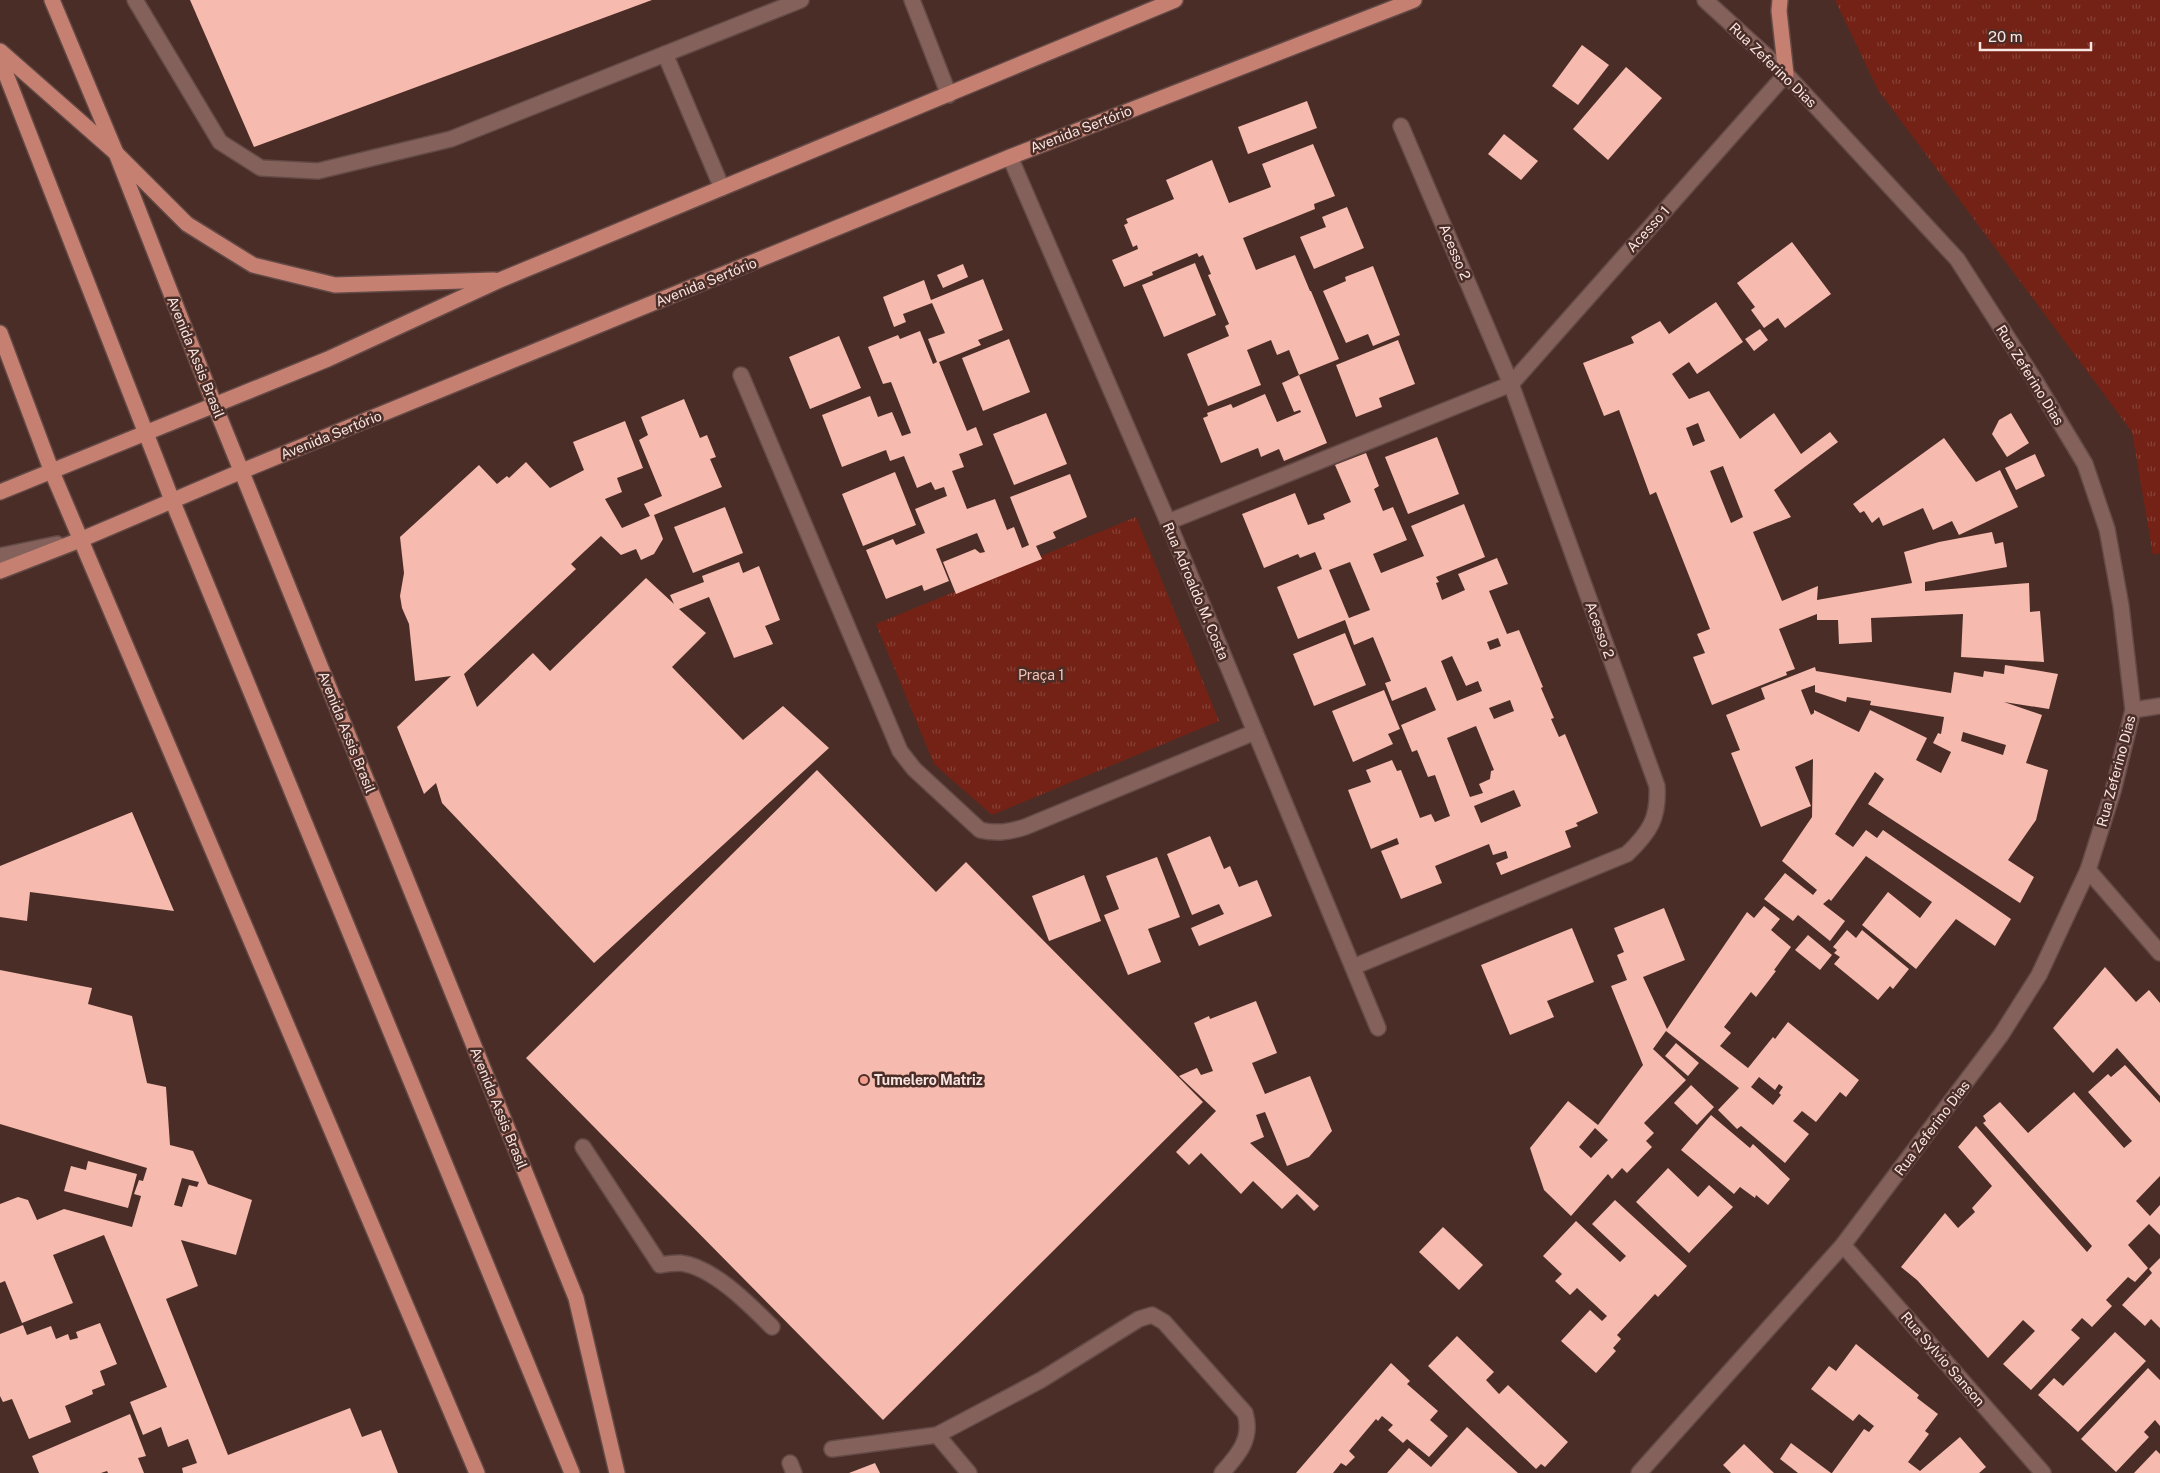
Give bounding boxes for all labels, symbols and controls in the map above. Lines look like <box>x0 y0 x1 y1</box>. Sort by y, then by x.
street label: Rua Zeferino Dias <box>1726 19 1820 111</box>
scale bar <box>1980 20 2091 52</box>
text: 20 m <box>1988 28 2023 45</box>
street label: Avenida Sertório <box>1028 102 1134 156</box>
street label: Acesso 1 <box>1623 203 1673 255</box>
street label: Acesso 2 <box>1436 222 1474 282</box>
street label: Avenida Sertório <box>653 254 759 310</box>
street label: Avenida Assis Brasil <box>164 294 228 420</box>
street label: Rua Zeferino Dias <box>1993 322 2067 428</box>
street label: Avenida Sertório <box>278 407 384 463</box>
street label: Rua Adroaldo M. Costa <box>1160 520 1232 662</box>
street label: Acesso 2 <box>1582 600 1618 660</box>
park label: Praça 1 <box>1018 667 1064 683</box>
street label: Avenida Assis Brasil <box>315 669 379 795</box>
street label: Rua Zeferino Dias <box>2093 714 2139 828</box>
street label: Avenida Assis Brasil <box>467 1045 531 1171</box>
place label: Tumelero Matriz <box>874 1072 983 1088</box>
marker: Tumelero Matriz <box>858 1074 870 1086</box>
street label: Rua Zeferino Dias <box>1891 1077 1973 1179</box>
street label: Rua Sylvio Sanson <box>1898 1309 1988 1409</box>

